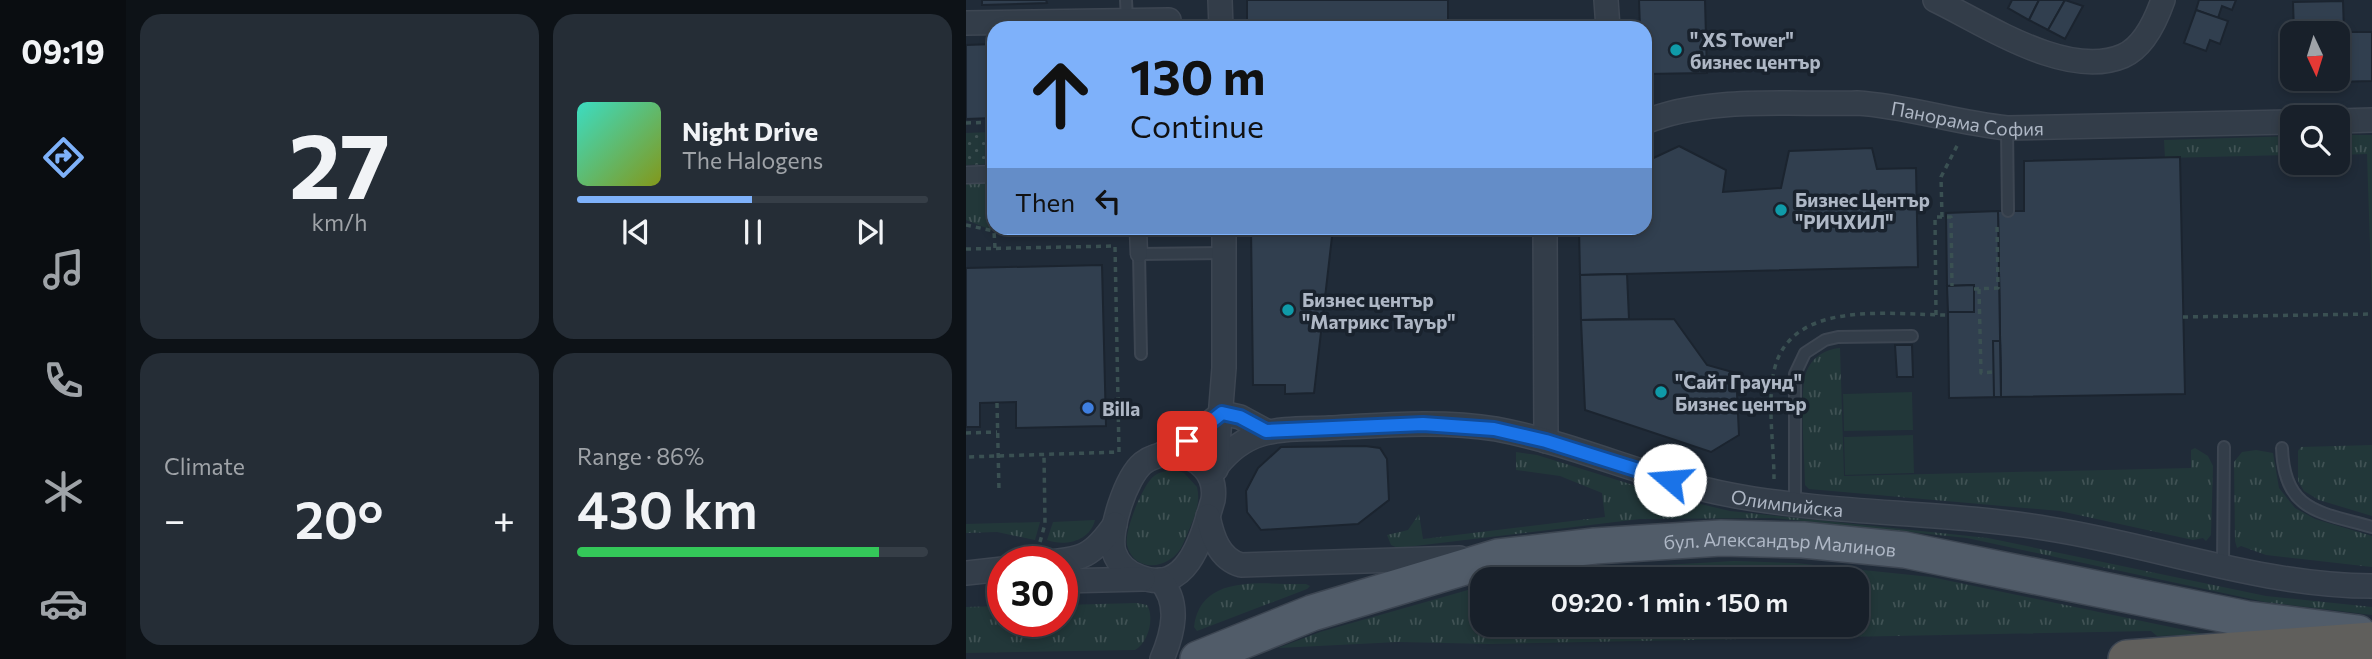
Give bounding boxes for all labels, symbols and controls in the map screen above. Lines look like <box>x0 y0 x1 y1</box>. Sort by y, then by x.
north arrow <box>2280 21 2350 91</box>
map controls <box>2280 21 2350 175</box>
place label: " XS Tower" бизнес център <box>1690 28 1821 73</box>
text: 09:19 <box>21 31 105 71</box>
marker: " XS Tower" бизнес център <box>1668 42 1684 58</box>
text: 130 m <box>1130 45 1265 105</box>
icon: ahead <box>1015 49 1106 140</box>
street label: Панорама София <box>1889 96 2044 140</box>
text: Continue <box>1130 105 1264 145</box>
button: search <box>2280 105 2350 175</box>
text: 27 <box>289 106 390 218</box>
text: Night Drive <box>682 115 818 146</box>
icon: directions <box>39 133 88 182</box>
text: The Halogens <box>682 146 823 174</box>
icon: left <box>1089 182 1127 220</box>
text: Then <box>1015 186 1075 217</box>
place label: Бизнес Център "РИЧХИЛ" <box>1795 188 1930 233</box>
marker: Бизнес Център "РИЧХИЛ" <box>1773 202 1789 218</box>
text: km/h <box>312 208 367 236</box>
icon: previous <box>617 213 655 251</box>
icon: pause <box>734 213 772 251</box>
icon: next <box>851 213 889 251</box>
icon: music <box>39 245 88 294</box>
place label: Бизнес център "Матрикс Тауър" <box>1302 288 1456 333</box>
marker: Бизнес център "Матрикс Тауър" <box>1280 302 1296 318</box>
icon: phone <box>39 356 88 405</box>
place label: "Сайт Граунд" Бизнес център <box>1675 370 1807 415</box>
marker: "Сайт Граунд" Бизнес център <box>1653 384 1669 400</box>
place label: Billa <box>1102 397 1140 420</box>
marker: Billa <box>1080 400 1096 416</box>
pin <box>1157 411 1217 471</box>
icon: arrive <box>1168 422 1206 460</box>
text: Range · 86% <box>577 442 704 470</box>
position arrow <box>1633 443 1707 517</box>
text: Climate <box>164 452 245 480</box>
icon: climate <box>39 467 88 516</box>
text: 430 km <box>577 476 758 540</box>
street label: Олимпийска <box>1729 484 1844 521</box>
text: 20° <box>295 486 384 550</box>
text: − <box>164 495 186 542</box>
text: + <box>493 495 515 542</box>
street label: бул. Александър Малинов <box>1663 526 1897 561</box>
speed limit sign: 30 <box>987 546 1078 637</box>
icon: car <box>39 579 88 628</box>
text: 09:20 · 1 min · 150 m <box>1551 586 1788 617</box>

